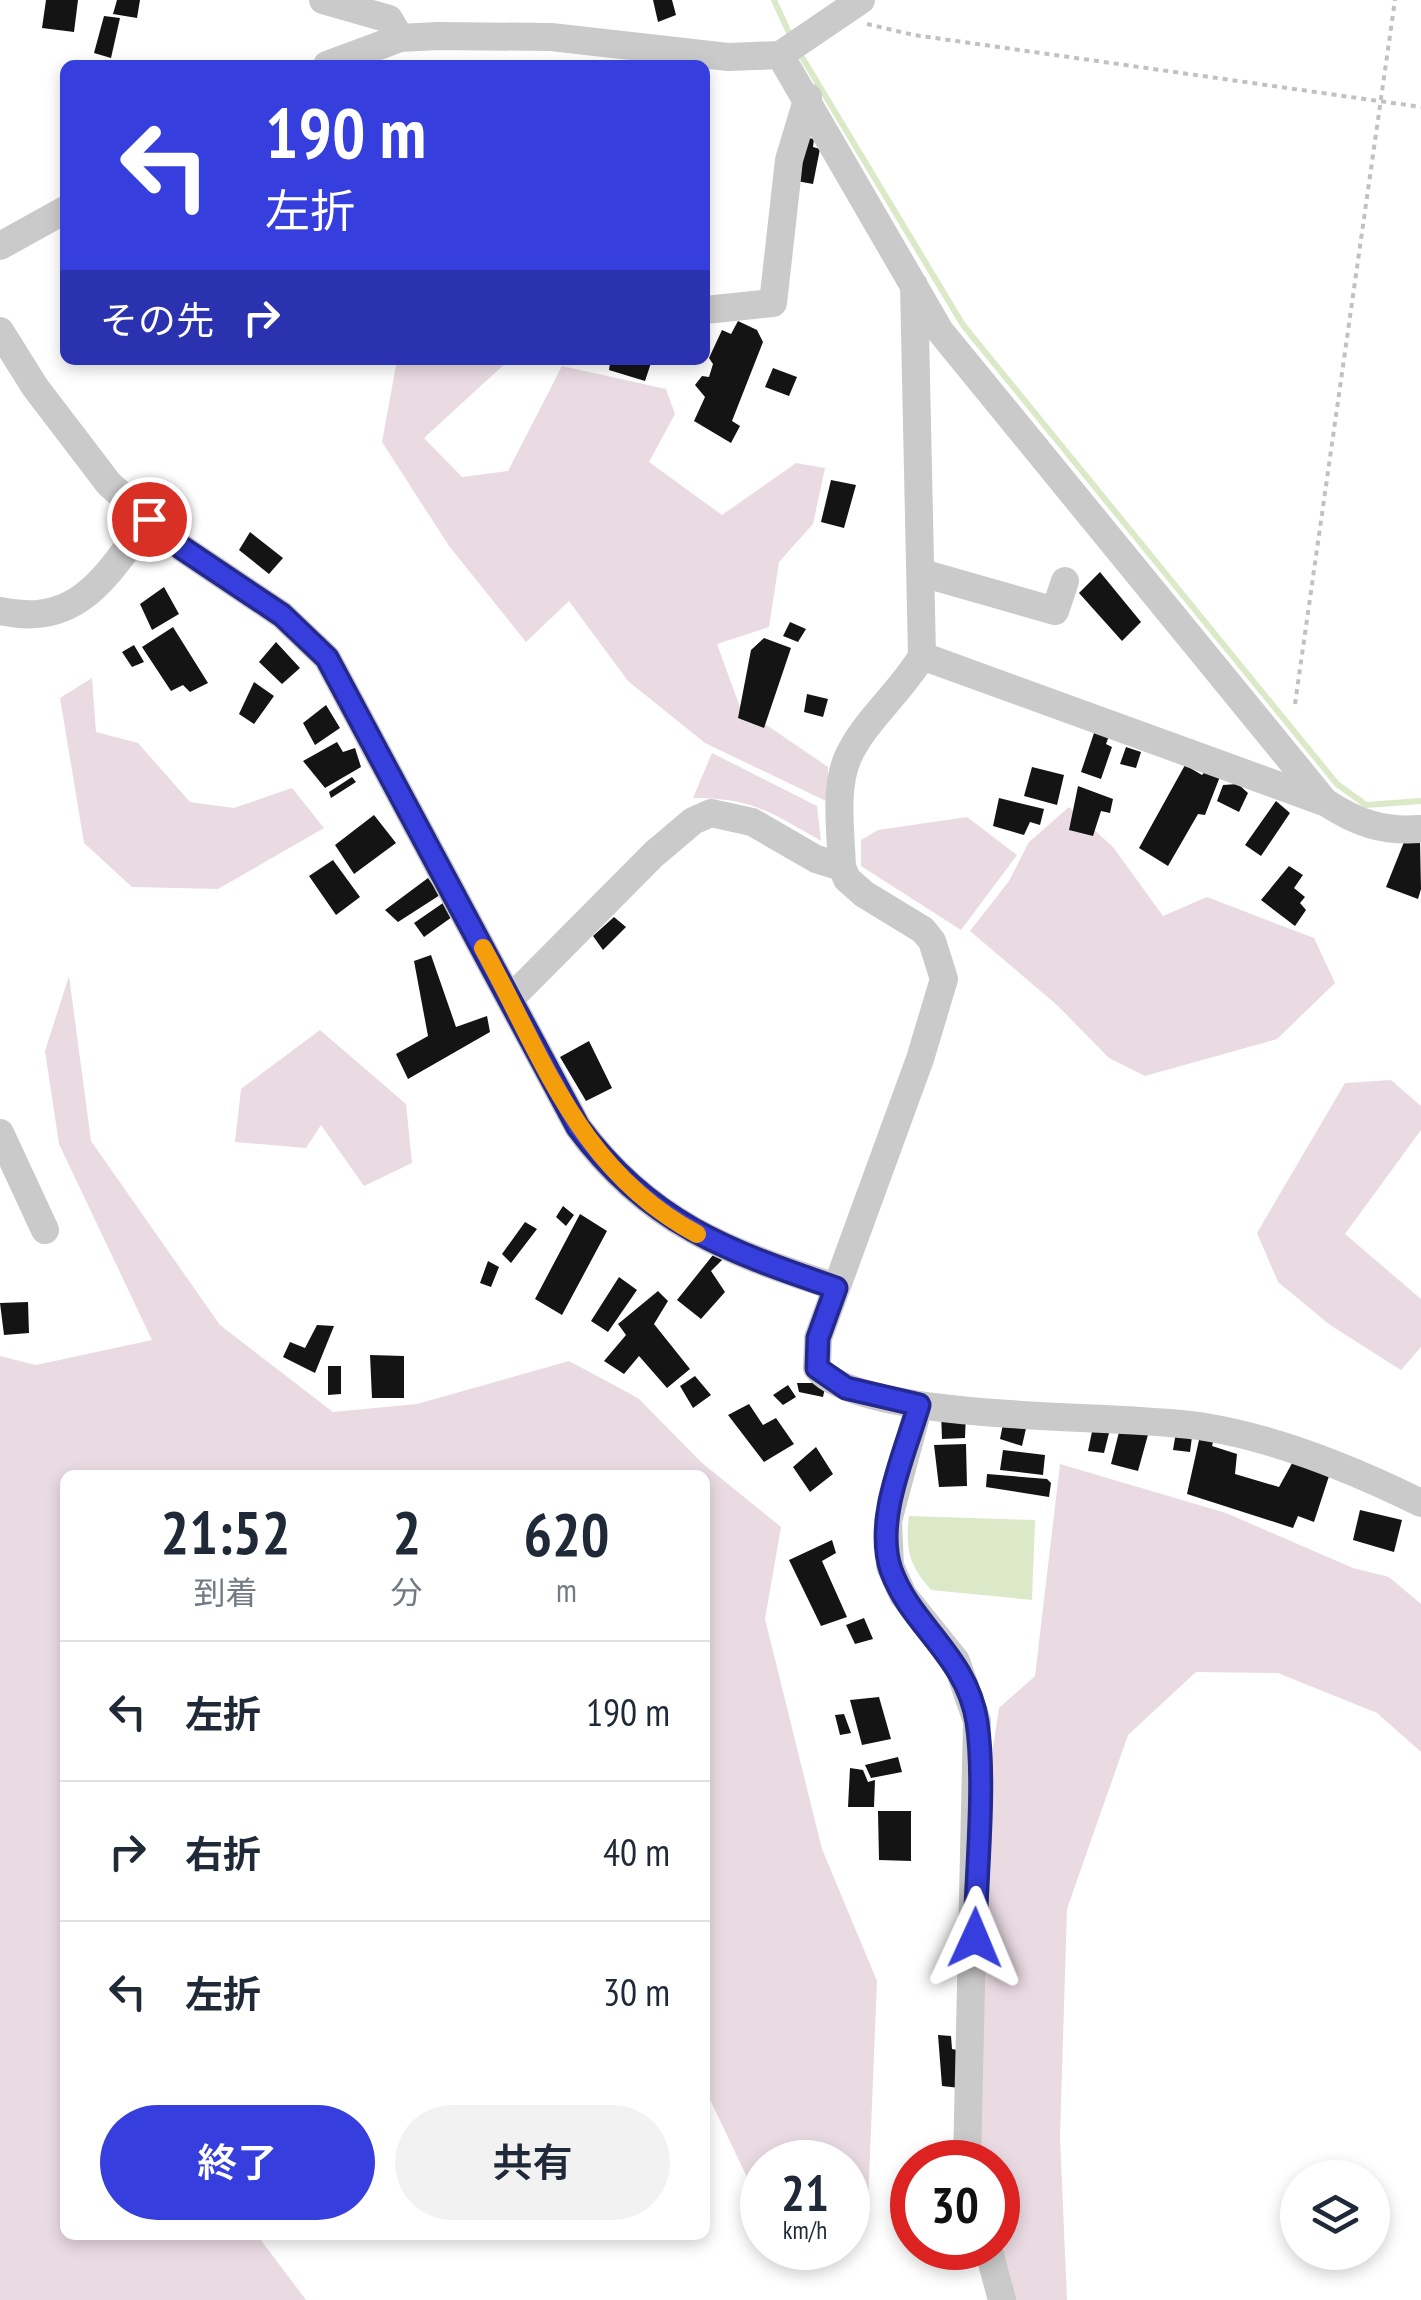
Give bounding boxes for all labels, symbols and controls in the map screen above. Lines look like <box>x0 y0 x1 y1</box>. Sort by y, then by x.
text: 190 m <box>265 87 426 177</box>
icon: left <box>100 100 230 230</box>
text: 左折 <box>265 181 355 239</box>
icon: right <box>234 290 289 345</box>
text: その先 <box>100 295 214 344</box>
pin <box>107 477 192 562</box>
icon: arrive <box>122 492 177 547</box>
text: 21:52 <box>161 1493 290 1571</box>
text: 2 <box>393 1493 421 1571</box>
text: 620 <box>523 1495 609 1573</box>
text: m <box>556 1569 577 1611</box>
text: 到着 <box>193 1571 257 1613</box>
text: 分 <box>391 1571 423 1613</box>
icon: left <box>100 1684 155 1739</box>
text: 190 m <box>586 1687 670 1736</box>
text: 左折 <box>185 1689 261 1738</box>
icon: right <box>100 1824 155 1879</box>
text: 40 m <box>603 1827 670 1876</box>
text: 右折 <box>185 1829 261 1878</box>
position arrow <box>923 1886 1027 1990</box>
icon: left <box>100 1964 155 2019</box>
text: 30 m <box>603 1967 670 2016</box>
text: 左折 <box>185 1969 261 2018</box>
button: 終了 <box>100 2105 375 2220</box>
button: 共有 <box>395 2105 670 2220</box>
speed limit sign: 30 <box>890 2140 1020 2270</box>
text: 21 <box>781 2160 829 2225</box>
map controls <box>1280 2160 1390 2270</box>
button: layers <box>1280 2160 1390 2270</box>
text: km/h <box>783 2214 827 2246</box>

